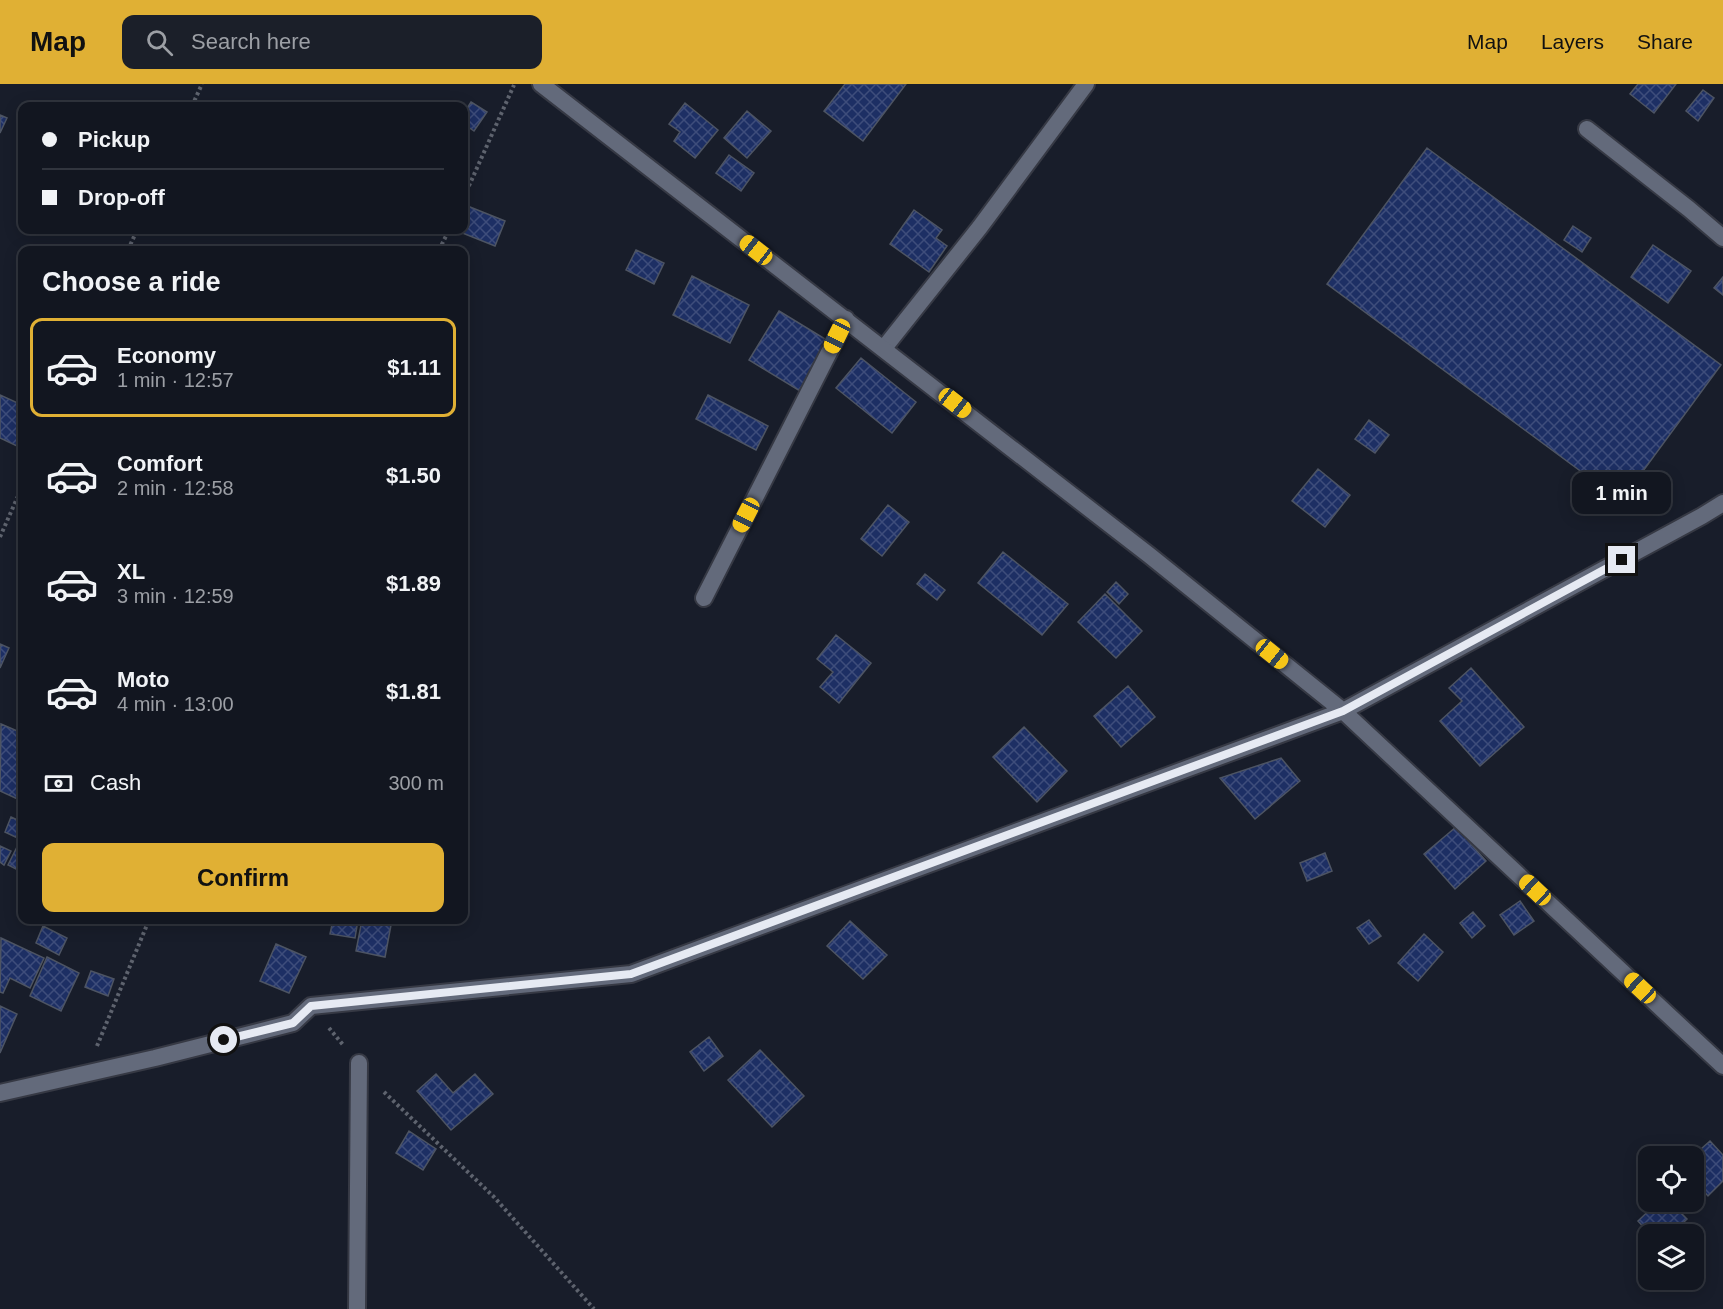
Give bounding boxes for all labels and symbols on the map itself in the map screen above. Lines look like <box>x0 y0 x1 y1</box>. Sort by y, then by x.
car <box>736 232 776 268</box>
car <box>821 316 853 356</box>
car <box>935 385 975 421</box>
callout: 1 min <box>1572 473 1672 515</box>
car <box>730 495 762 535</box>
route end <box>1608 546 1635 573</box>
car <box>1252 636 1292 672</box>
car <box>1516 871 1554 909</box>
car <box>1621 969 1659 1007</box>
route start <box>210 1026 237 1053</box>

